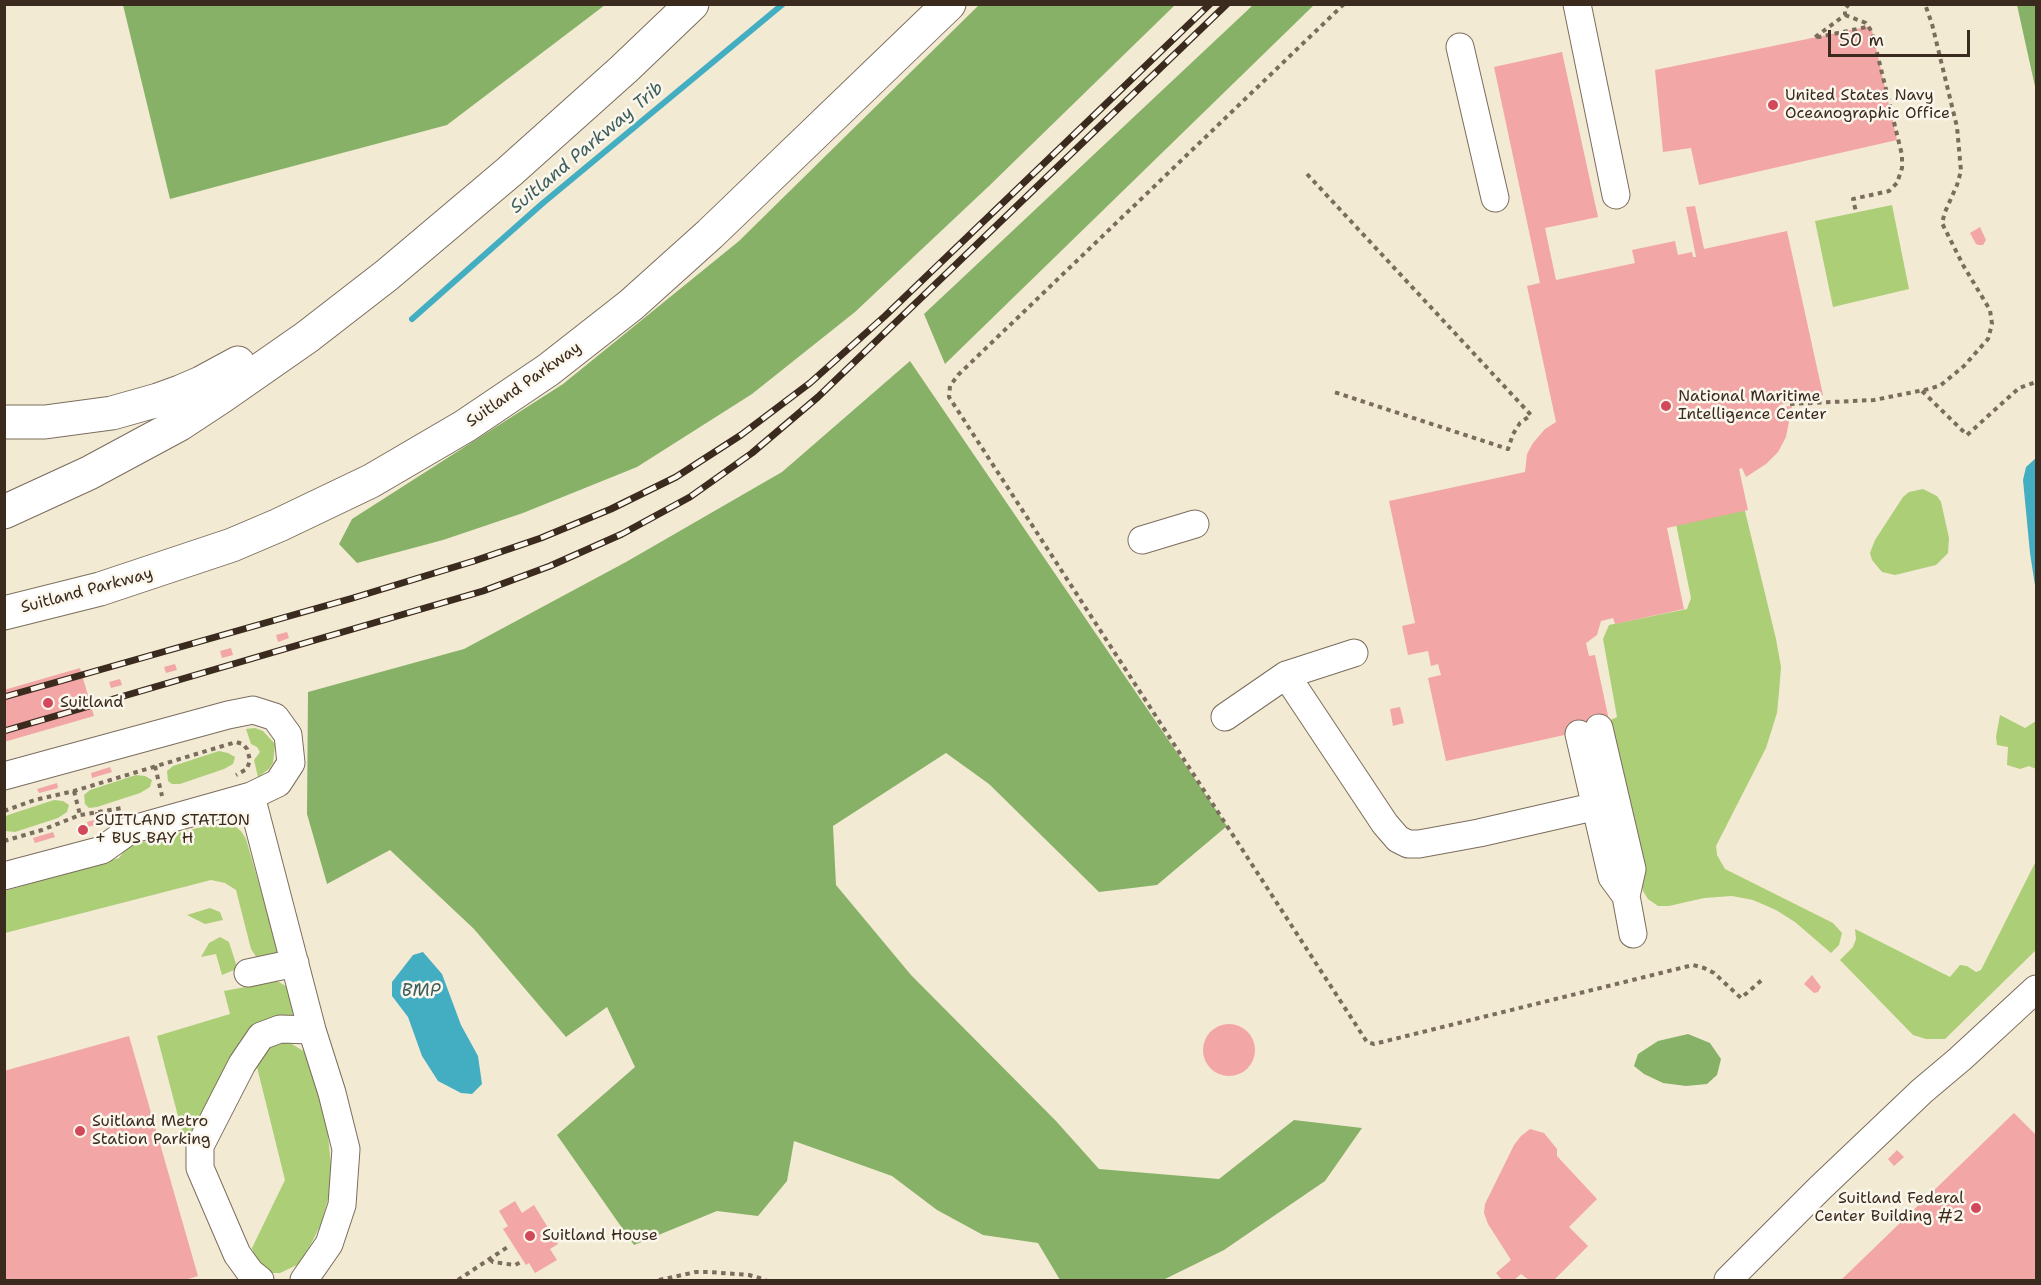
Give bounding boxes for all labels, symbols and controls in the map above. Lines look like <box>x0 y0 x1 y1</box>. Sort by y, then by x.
scale bar <box>1831 18 1974 56</box>
text: 50 m <box>1839 28 1884 52</box>
water label: Suitland Parkway Trib <box>506 78 668 218</box>
place label: United States Navy Oceanographic Office <box>1785 86 1950 124</box>
marker: United States Navy Oceanographic Office <box>1766 98 1780 112</box>
street label: Suitland Parkway <box>463 338 585 432</box>
place label: National Maritime Intelligence Center <box>1678 387 1827 425</box>
marker: National Maritime Intelligence Center <box>1659 399 1673 413</box>
street label: Suitland Parkway <box>19 564 155 618</box>
place label: Suitland <box>60 693 123 713</box>
marker: Suitland <box>41 696 55 710</box>
place label: SUITLAND STATION + BUS BAY H <box>95 811 250 849</box>
marker: SUITLAND STATION + BUS BAY H <box>76 823 90 837</box>
water label: BMP <box>402 980 440 1002</box>
place label: Suitland Metro Station Parking <box>92 1112 211 1150</box>
marker: Suitland Metro Station Parking <box>73 1124 87 1138</box>
place label: Suitland Federal Center Building #2 <box>1815 1189 1964 1227</box>
marker: Suitland Federal Center Building #2 <box>1969 1201 1983 1215</box>
place label: Suitland House <box>542 1226 658 1246</box>
marker: Suitland House <box>523 1229 537 1243</box>

